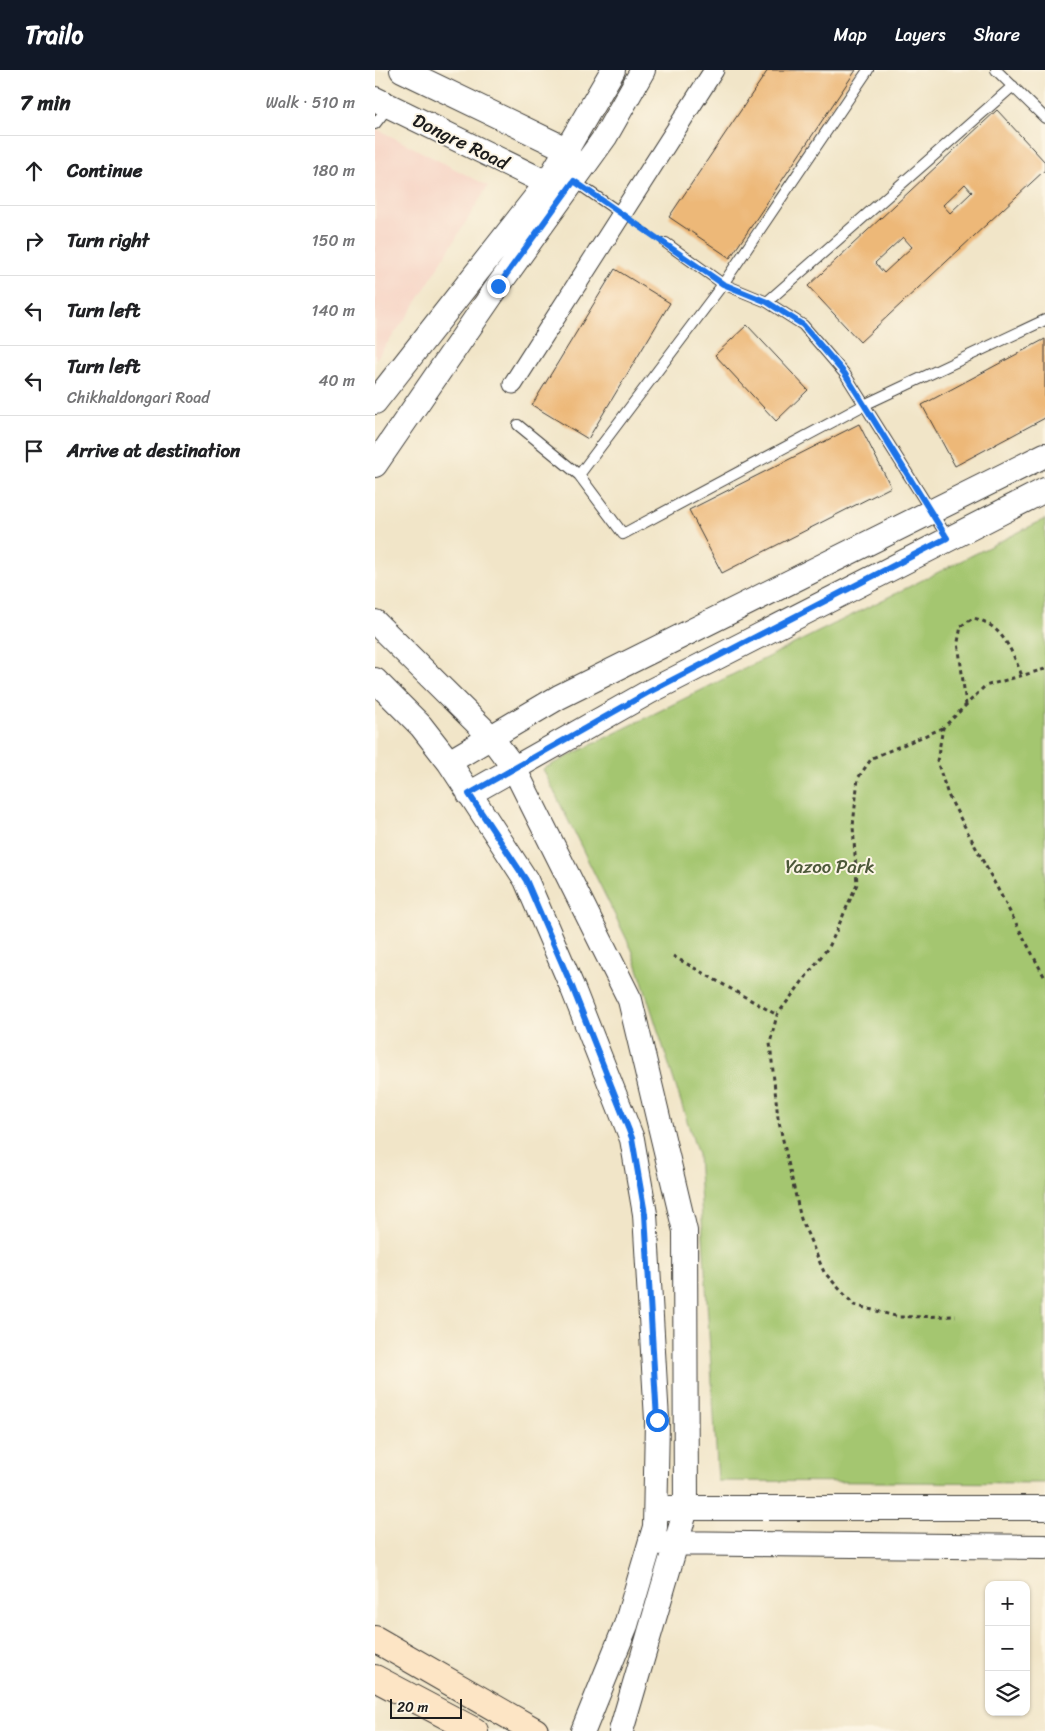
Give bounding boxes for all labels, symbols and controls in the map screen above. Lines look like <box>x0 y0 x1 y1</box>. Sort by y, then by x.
text: Trailo <box>25 14 83 56</box>
text: Map <box>834 19 867 51</box>
text: Layers <box>895 19 946 51</box>
text: Share <box>974 19 1020 51</box>
text: 7 min <box>20 84 71 122</box>
text: Walk · 510 m <box>266 88 355 117</box>
street label: Dongre Road <box>407 104 516 180</box>
text: Continue <box>67 154 143 187</box>
text: 180 m <box>312 156 355 185</box>
icon: ahead <box>20 157 48 185</box>
text: Turn right <box>67 224 149 257</box>
text: 150 m <box>312 226 355 255</box>
icon: right <box>20 227 48 255</box>
route end <box>487 275 510 298</box>
text: Turn left <box>67 294 140 327</box>
text: 140 m <box>312 296 355 325</box>
icon: left <box>20 297 48 325</box>
text: Turn left <box>67 350 140 383</box>
text: 40 m <box>318 366 355 395</box>
icon: left <box>20 367 48 395</box>
text: Chikhaldongari Road <box>67 383 210 412</box>
text: Arrive at destination <box>67 434 240 467</box>
icon: arrive <box>20 437 48 465</box>
park label: Yazoo Park <box>785 850 875 883</box>
route start <box>646 1409 669 1432</box>
map controls <box>985 1581 1030 1716</box>
button: + <box>985 1581 1030 1626</box>
button: − <box>985 1626 1030 1671</box>
button: layers <box>985 1671 1030 1716</box>
text: 20 m <box>397 1695 428 1720</box>
scale bar <box>390 1696 463 1719</box>

